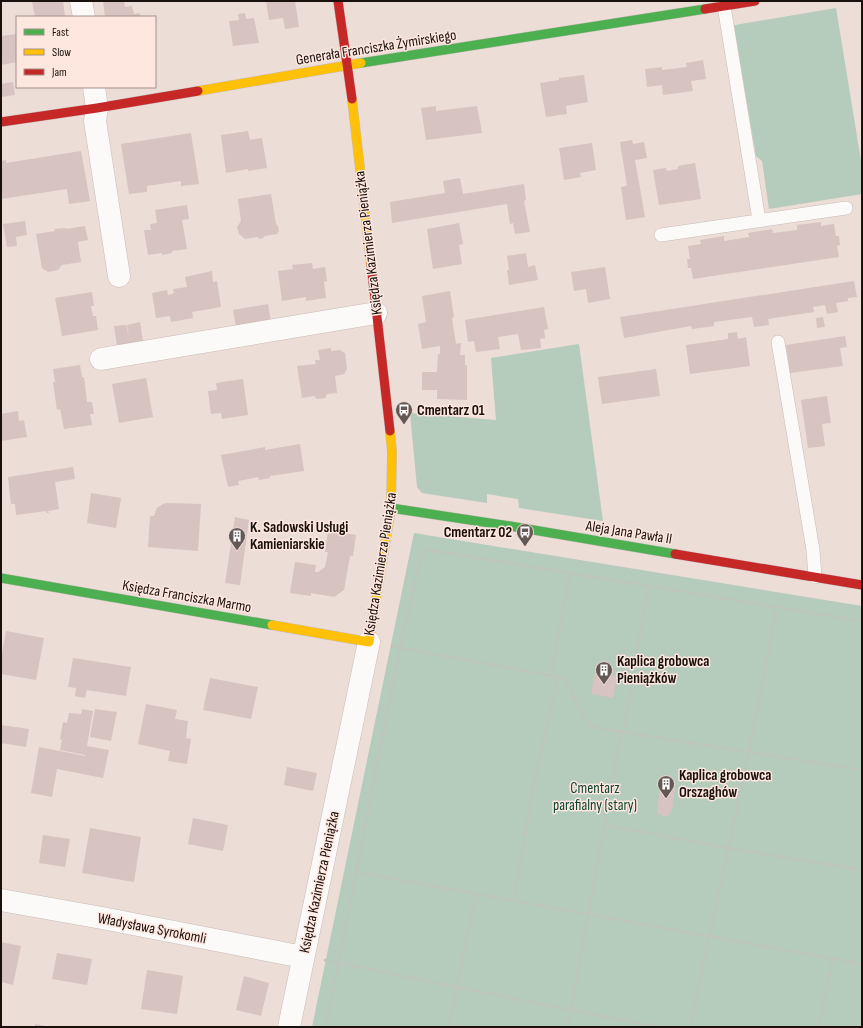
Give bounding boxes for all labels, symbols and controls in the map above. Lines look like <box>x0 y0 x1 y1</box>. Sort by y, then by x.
legend <box>16 16 156 88</box>
text: Fast <box>52 25 69 40</box>
street label: Generała Franciszka Żymirskiego <box>294 25 458 70</box>
text: Slow <box>52 45 71 60</box>
text: Jam <box>51 65 67 80</box>
street label: Księdza Kazimierza Pieniążka <box>350 170 387 316</box>
bus stop icon: Cmentarz 01 <box>394 400 414 425</box>
place label: Cmentarz 01 <box>417 401 485 420</box>
street label: Księdza Kazimierza Pieniążka <box>360 491 401 637</box>
street label: Aleja Jana Pawła II <box>583 516 673 549</box>
place label: K. Sadowski Usługi Kamieniarskie <box>250 518 348 554</box>
bus stop icon: Cmentarz 02 <box>515 522 535 547</box>
place label: Cmentarz 02 <box>444 523 512 542</box>
building icon: K. Sadowski Usługi Kamieniarskie <box>227 526 247 551</box>
street label: Księdza Franciszka Marmo <box>121 576 253 617</box>
place label: Kaplica grobowca Pieniążków <box>617 652 709 688</box>
building icon: Kaplica grobowca Pieniążków <box>594 660 614 685</box>
place label: Kaplica grobowca Orszaghów <box>679 766 771 802</box>
building icon: Kaplica grobowca Orszaghów <box>656 774 676 799</box>
park label: Cmentarz parafialny (stary) <box>553 779 637 815</box>
street label: Księdza Kazimierza Pieniążka <box>295 809 344 955</box>
street label: Władysława Syrokomli <box>96 909 208 948</box>

